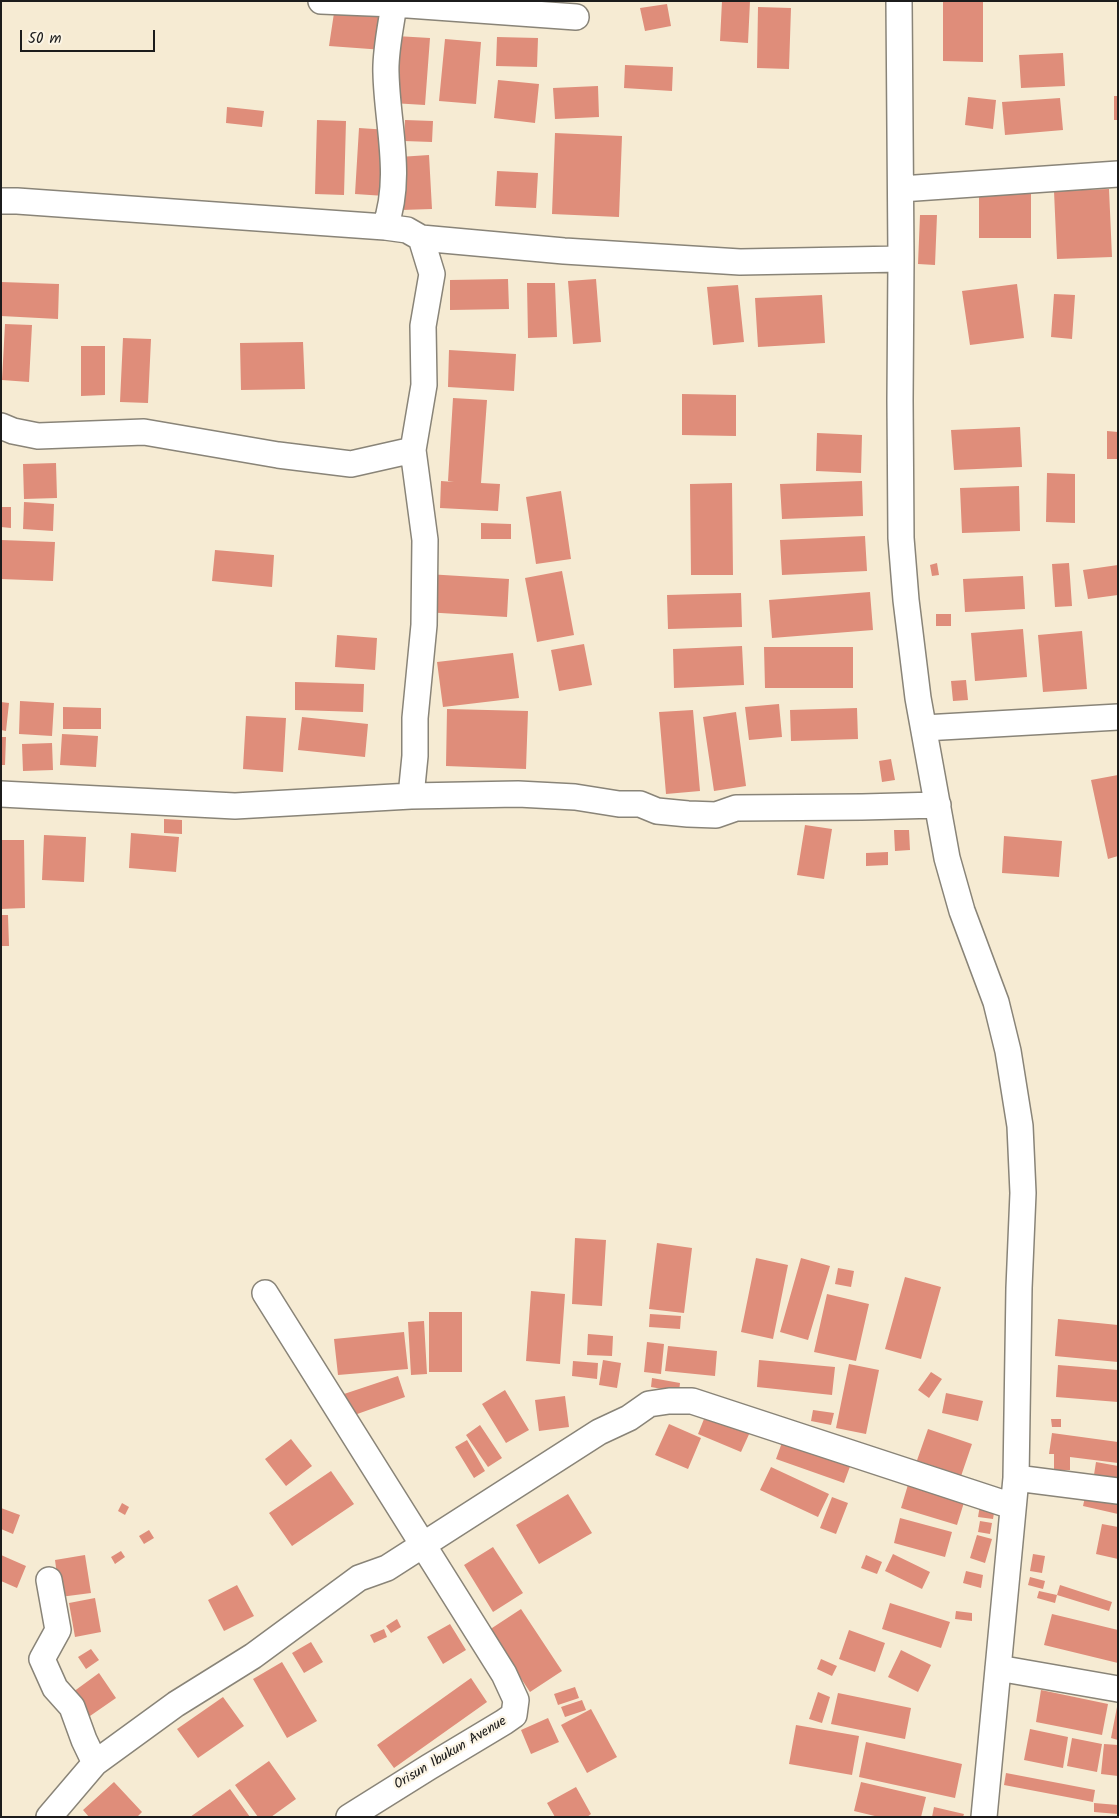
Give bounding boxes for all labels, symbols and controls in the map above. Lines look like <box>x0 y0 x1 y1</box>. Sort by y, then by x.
scale bar <box>22 20 158 52</box>
text: 50 m <box>28 27 62 51</box>
street label: Orisun Ibukun Avenue <box>392 1714 510 1794</box>

